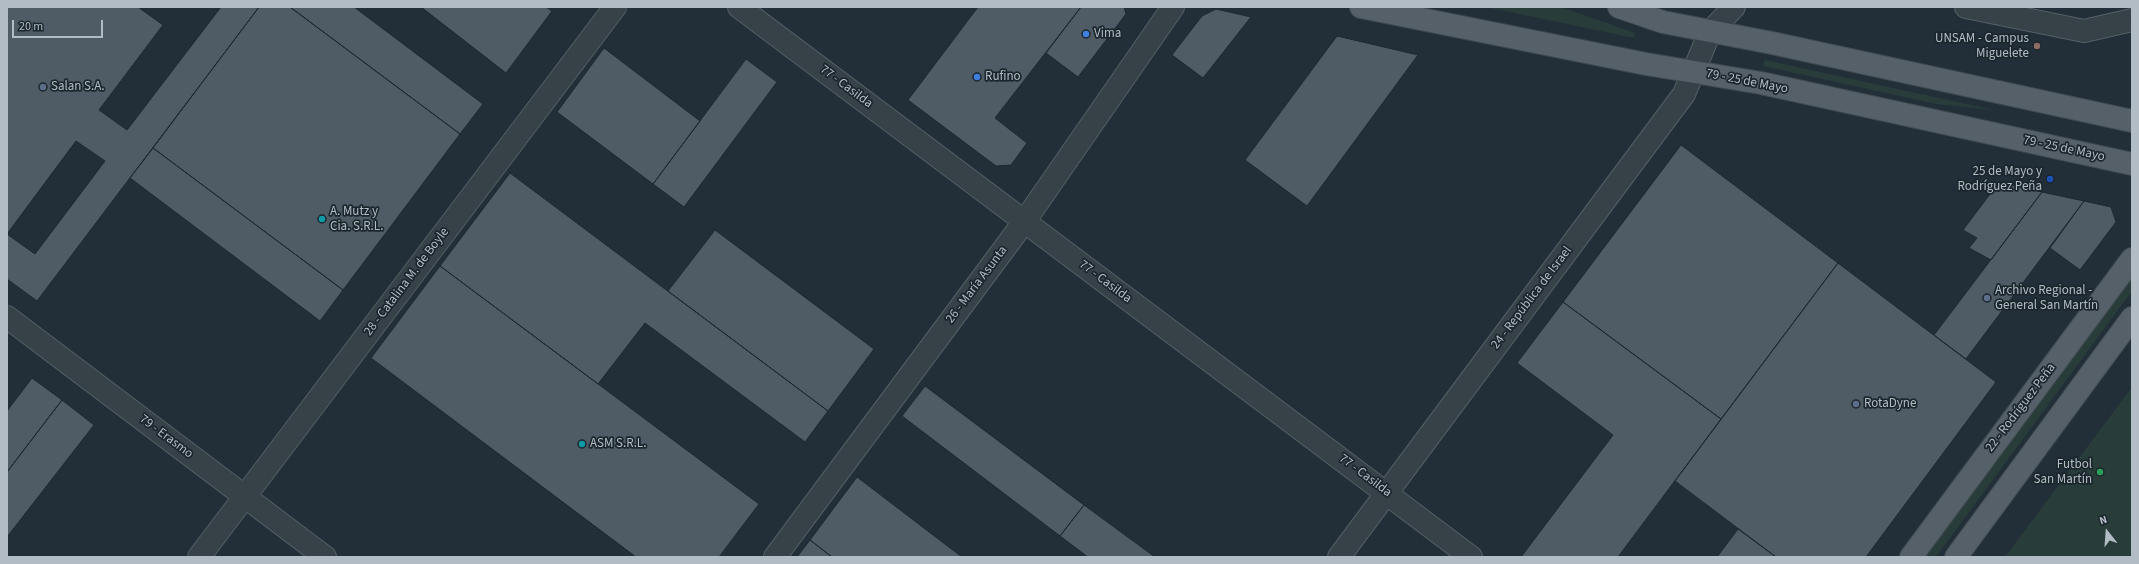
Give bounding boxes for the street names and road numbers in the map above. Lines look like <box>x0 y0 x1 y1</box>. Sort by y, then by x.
street label: 77 - Casilda <box>817 62 875 112</box>
street label: 79 - 25 de Mayo <box>1705 66 1789 98</box>
street label: 79 - 25 de Mayo <box>2022 133 2106 165</box>
street label: 28 - Catalina M. de Boyle <box>361 225 453 339</box>
street label: 26 - María Asunta <box>943 243 1011 327</box>
street label: 24 - República de Israel <box>1488 244 1576 352</box>
street label: 77 - Casilda <box>1076 257 1134 307</box>
street label: 22 - Rodríguez Peña <box>1983 361 2059 455</box>
street label: 79 - Erasmo <box>136 412 196 462</box>
street label: 77 - Casilda <box>1336 451 1394 501</box>

